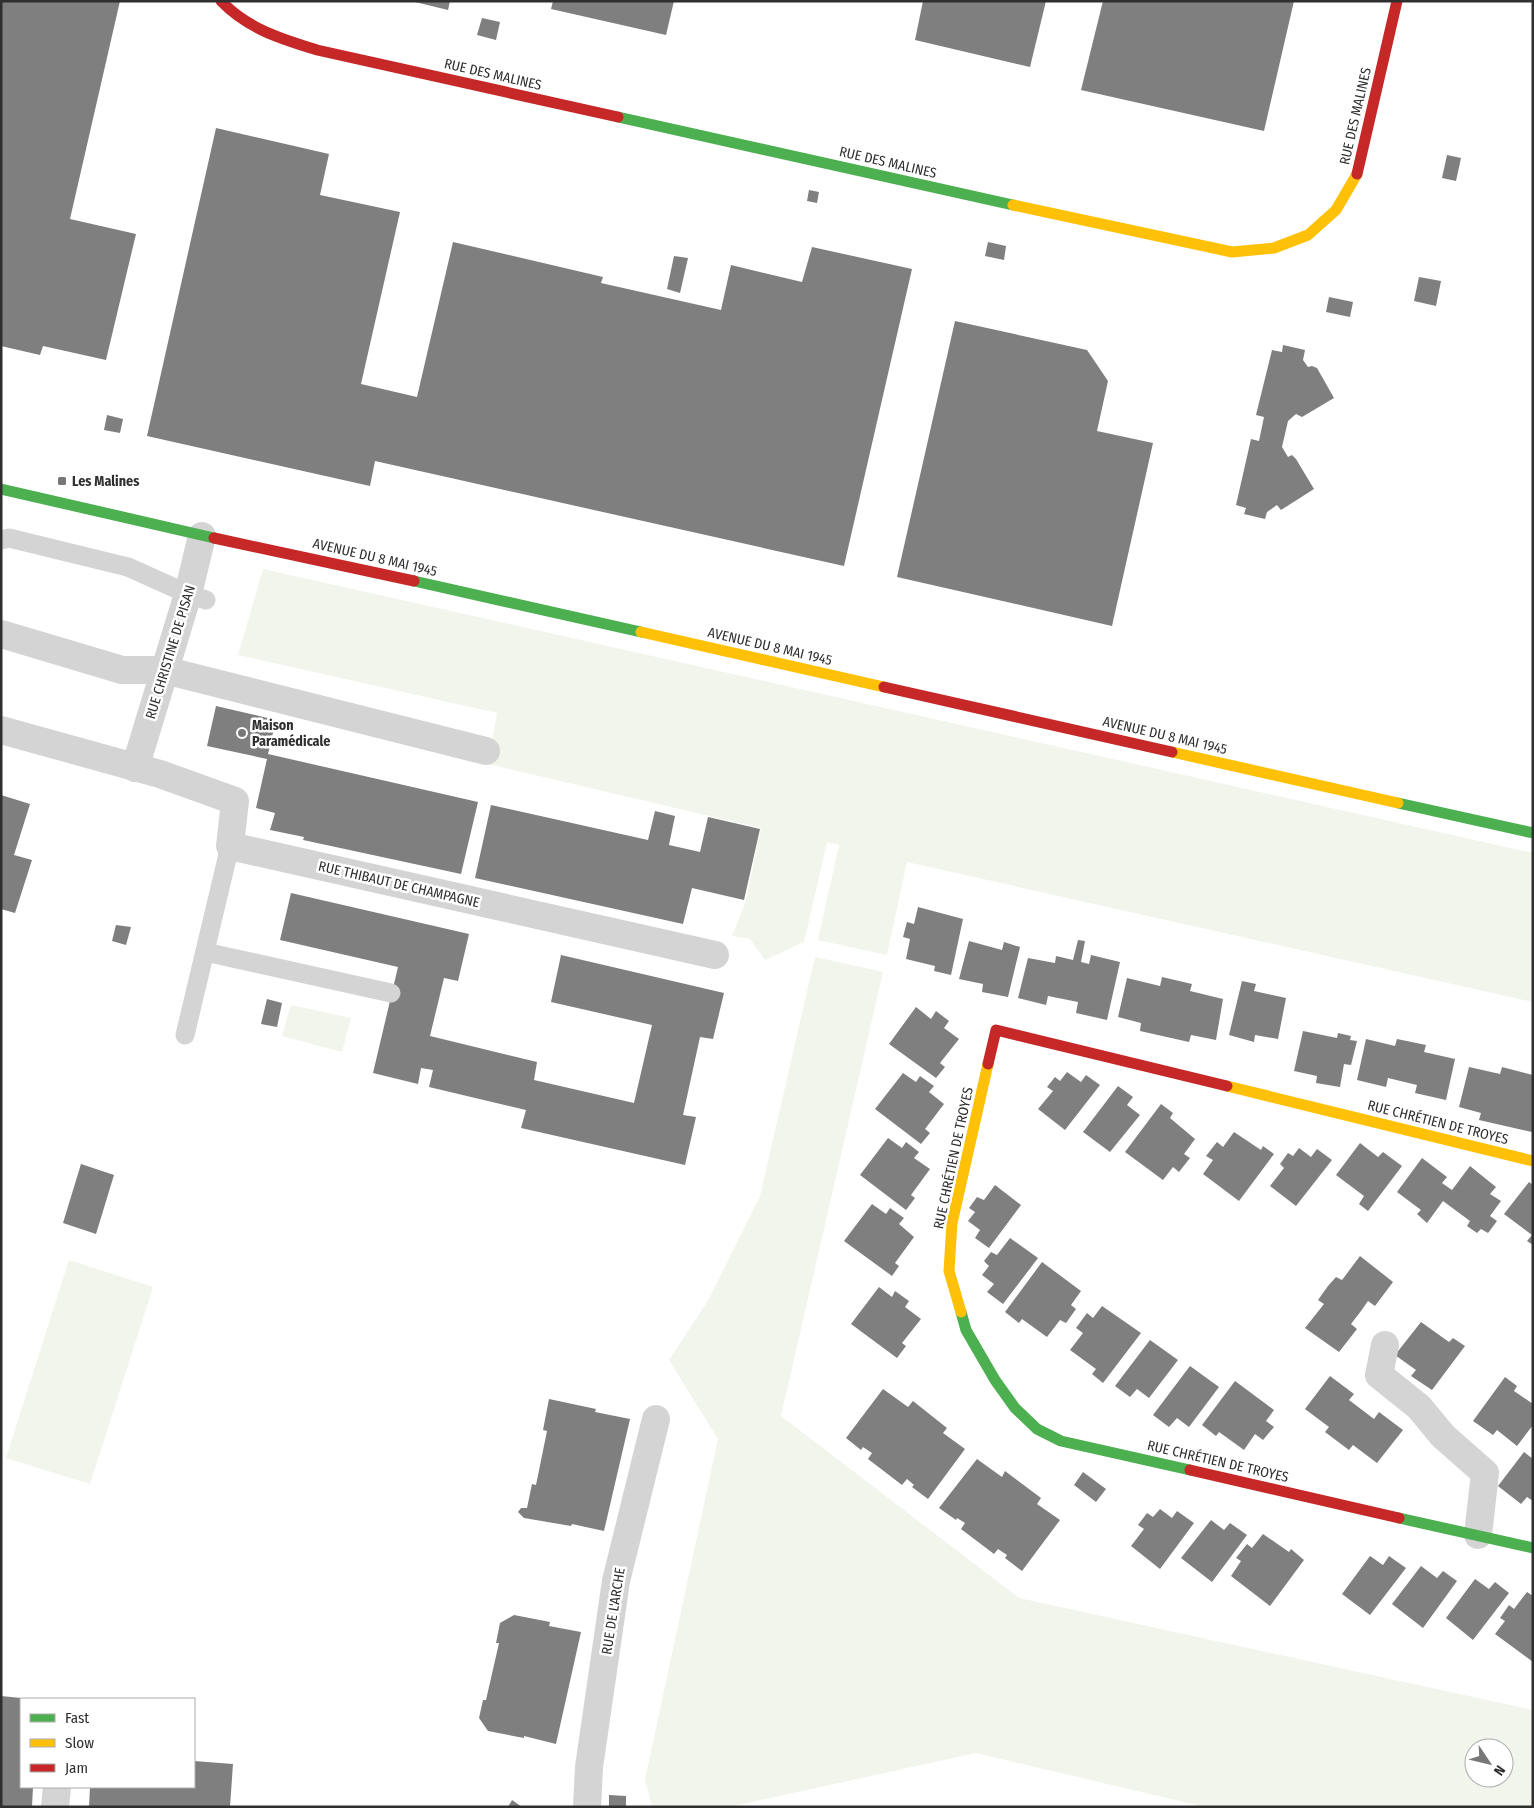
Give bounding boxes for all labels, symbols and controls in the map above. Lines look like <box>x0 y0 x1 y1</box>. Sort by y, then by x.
street label: RUE DES MALINES <box>443 55 543 94</box>
street label: RUE DES MALINES <box>1336 66 1375 166</box>
street label: RUE DES MALINES <box>838 143 938 182</box>
place label: Les Malines <box>72 473 139 490</box>
marker: Les Malines <box>56 475 68 487</box>
street label: AVENUE DU 8 MAI 1945 <box>311 535 439 580</box>
street label: RUE CHRISTINE DE PISAN <box>142 583 199 721</box>
street label: AVENUE DU 8 MAI 1945 <box>706 624 834 669</box>
street label: AVENUE DU 8 MAI 1945 <box>1101 713 1229 758</box>
place label: Maison Paramédicale <box>252 717 330 750</box>
marker: Maison Paramédicale <box>236 727 248 739</box>
street label: RUE THIBAUT DE CHAMPAGNE <box>317 858 481 911</box>
street label: RUE CHRÉTIEN DE TROYES <box>929 1085 977 1231</box>
street label: RUE CHRÉTIEN DE TROYES <box>1366 1096 1510 1148</box>
street label: RUE CHRÉTIEN DE TROYES <box>1146 1436 1291 1486</box>
street label: RUE DE L'ARCHE <box>598 1566 629 1656</box>
legend <box>20 1698 195 1788</box>
text: Fast <box>65 1709 89 1727</box>
text: Slow <box>65 1734 94 1752</box>
north arrow <box>1464 1738 1514 1788</box>
text: Jam <box>65 1759 88 1777</box>
text: N <box>1490 1762 1509 1778</box>

